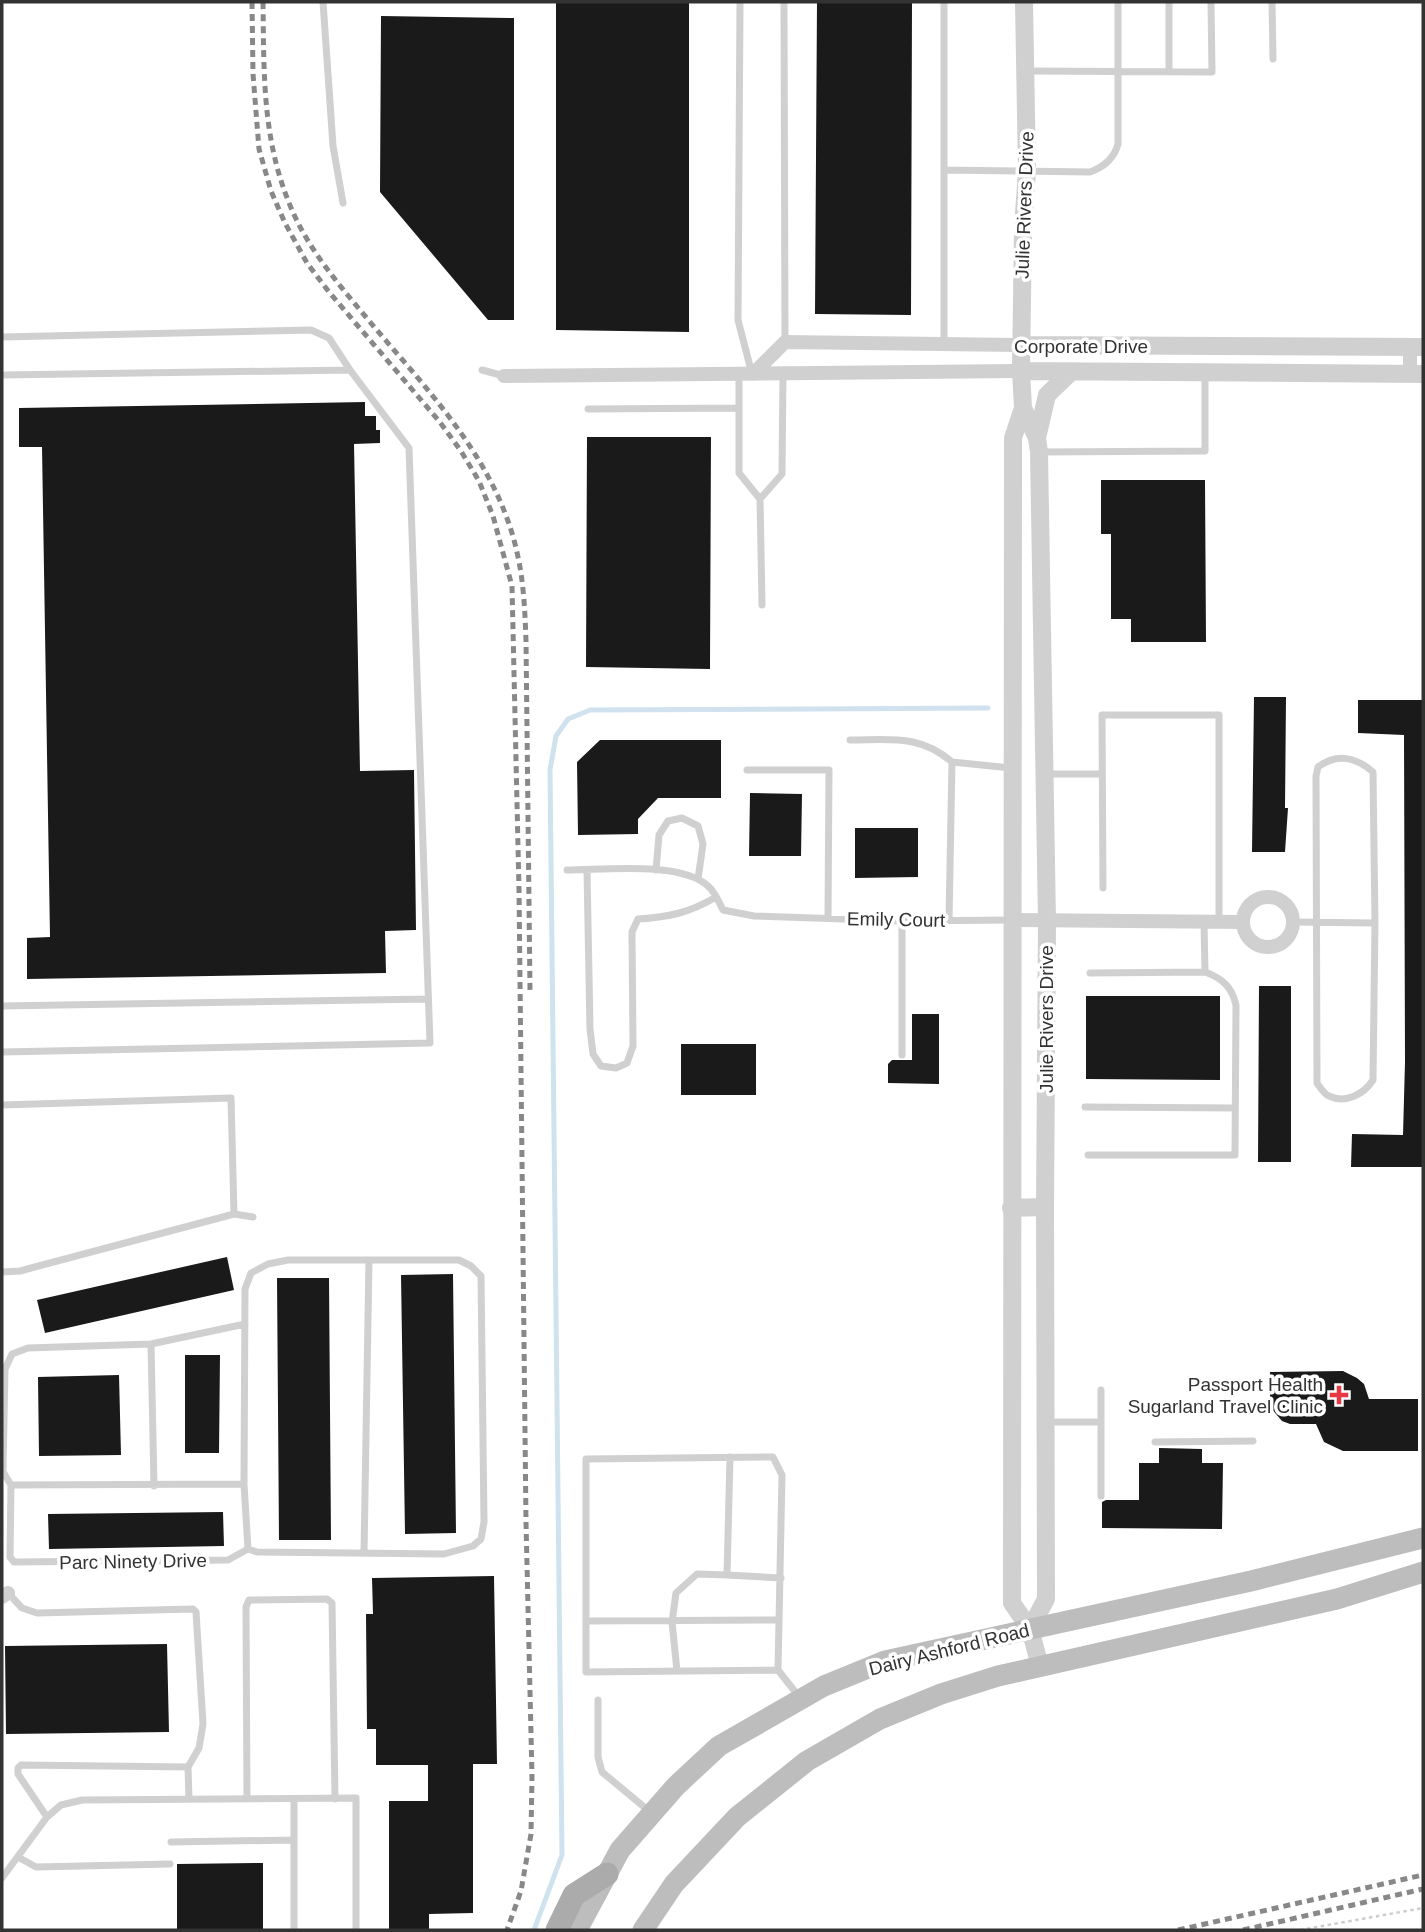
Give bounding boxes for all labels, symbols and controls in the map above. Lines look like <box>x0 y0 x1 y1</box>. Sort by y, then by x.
street label: Julie Rivers Drive <box>1011 131 1038 279</box>
street label: Corporate Drive <box>1014 336 1148 357</box>
street label: Emily Court <box>847 908 946 931</box>
street label: Julie Rivers Drive <box>1036 945 1057 1093</box>
place label: Passport Health Sugarland Travel Clinic <box>1128 1374 1323 1417</box>
marker: Passport Health Sugarland Travel Clinic <box>1329 1385 1349 1405</box>
street label: Parc Ninety Drive <box>59 1550 207 1573</box>
street label: Dairy Ashford Road <box>867 1619 1032 1680</box>

